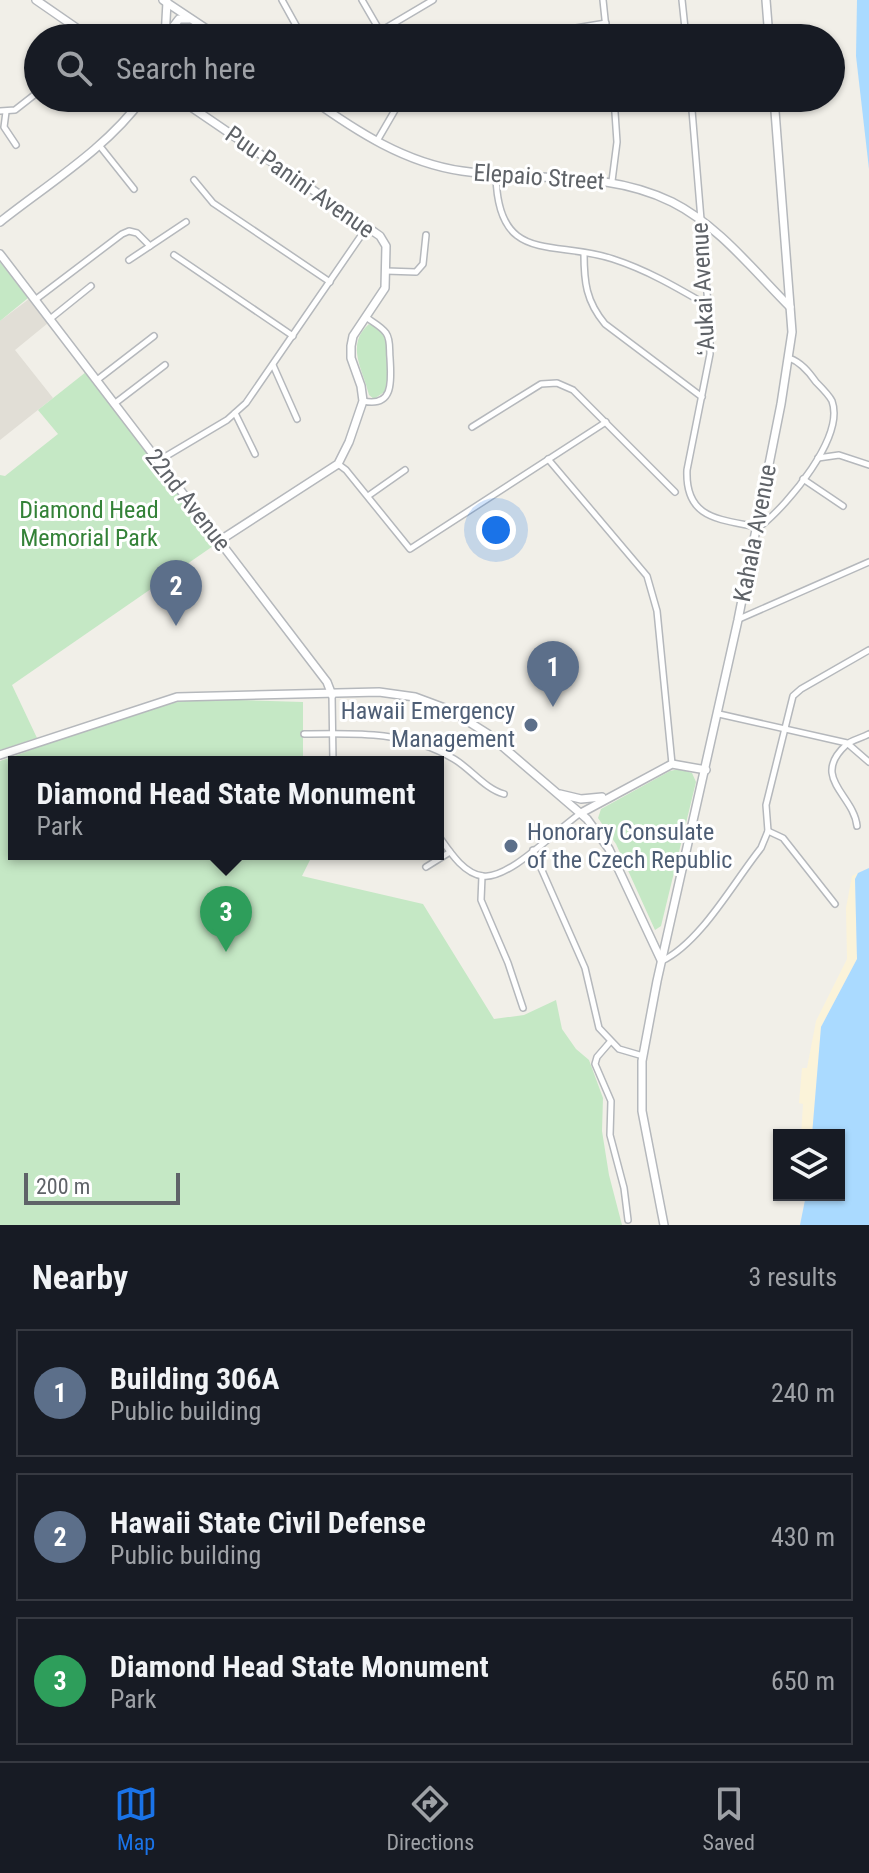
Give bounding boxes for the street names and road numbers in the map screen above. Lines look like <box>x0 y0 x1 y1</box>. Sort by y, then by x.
street label: Puu Panini Avenue <box>220 120 380 244</box>
street label: Elepaio Street <box>473 158 605 196</box>
street label: ʻAukai Avenue <box>686 222 720 356</box>
street label: 22nd Avenue <box>139 443 237 557</box>
street label: Kahala Avenue <box>728 462 782 604</box>

